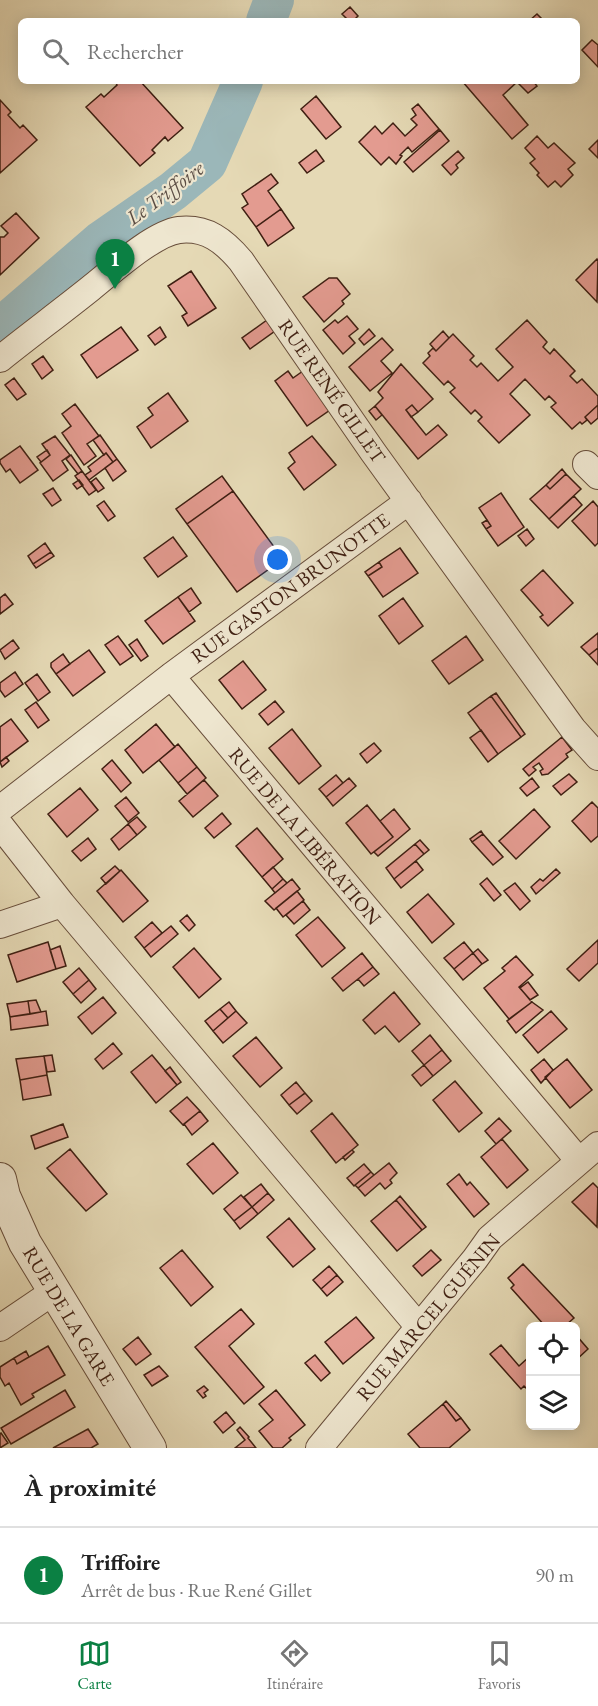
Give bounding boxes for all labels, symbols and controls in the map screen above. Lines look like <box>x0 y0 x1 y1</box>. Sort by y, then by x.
search box <box>18 18 580 84</box>
icon: search <box>39 35 72 68</box>
text: Rechercher <box>87 37 183 66</box>
water label: Le Triffoire <box>119 154 210 231</box>
pin: 1 <box>96 240 134 289</box>
street label: RUE RENÉ GILLET <box>272 314 392 469</box>
street label: RUE GASTON BRUNOTTE <box>185 507 395 669</box>
your location <box>263 545 292 574</box>
street label: RUE DE LA LIBÉRATION <box>223 742 387 930</box>
street label: RUE MARCEL GUÉNIN <box>350 1228 506 1406</box>
street label: RUE DE LA GARE <box>17 1242 121 1390</box>
map controls <box>526 1322 580 1430</box>
button: locate <box>526 1322 580 1376</box>
button: layers <box>526 1376 580 1430</box>
text: À proximité <box>24 1470 156 1504</box>
text: Triffoire <box>81 1548 160 1577</box>
text: 1 <box>38 1562 49 1588</box>
text: 90 m <box>535 1562 574 1588</box>
text: Arrêt de bus · Rue René Gillet <box>81 1577 312 1603</box>
tab: Carte <box>77 1637 112 1694</box>
tab: Itinéraire <box>267 1637 323 1694</box>
tab: Favoris <box>478 1637 521 1694</box>

